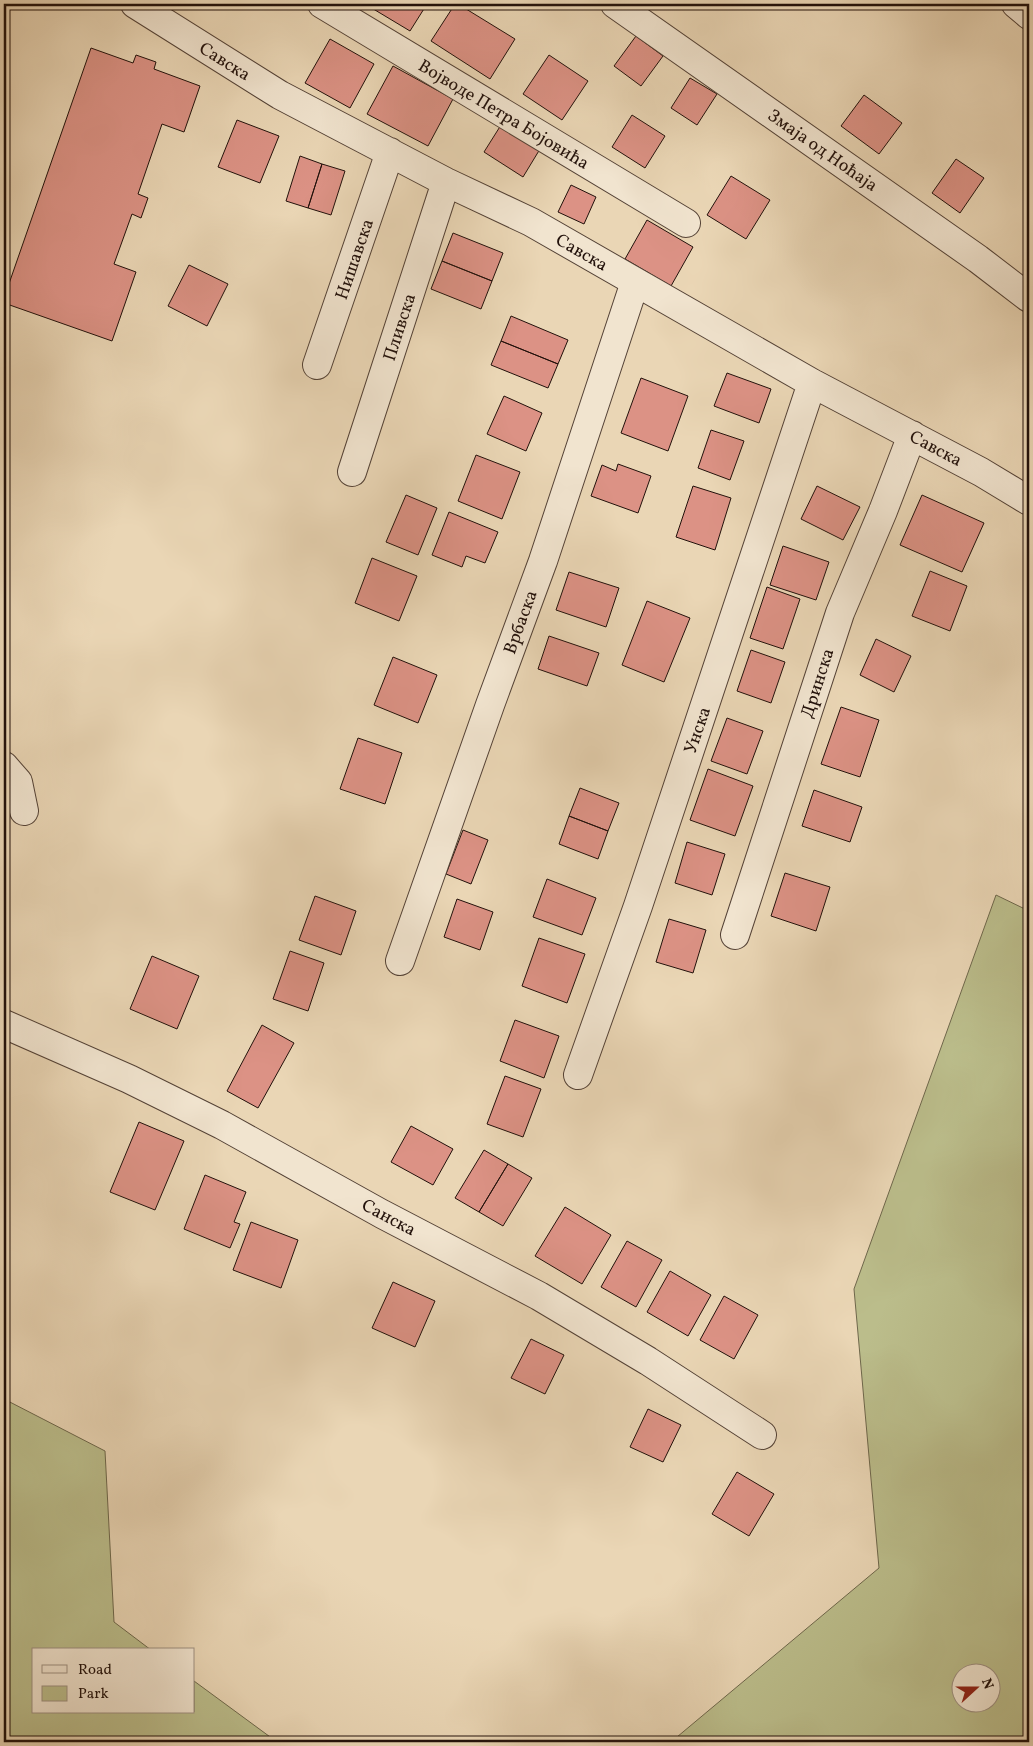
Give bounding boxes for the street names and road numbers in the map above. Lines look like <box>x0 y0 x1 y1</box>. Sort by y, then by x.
street label: Савска <box>194 37 255 88</box>
street label: Војводе Петра Бојовића <box>413 54 594 176</box>
street label: Змаја од Ноћаја <box>762 104 882 199</box>
street label: Нишавска <box>330 216 381 303</box>
street label: Савска <box>551 228 612 278</box>
street label: Пливска <box>378 290 423 365</box>
street label: Савска <box>905 425 966 474</box>
street label: Врбаска <box>498 587 545 658</box>
street label: Дринска <box>795 645 841 722</box>
street label: Унска <box>679 704 718 757</box>
street label: Санска <box>357 1194 420 1243</box>

